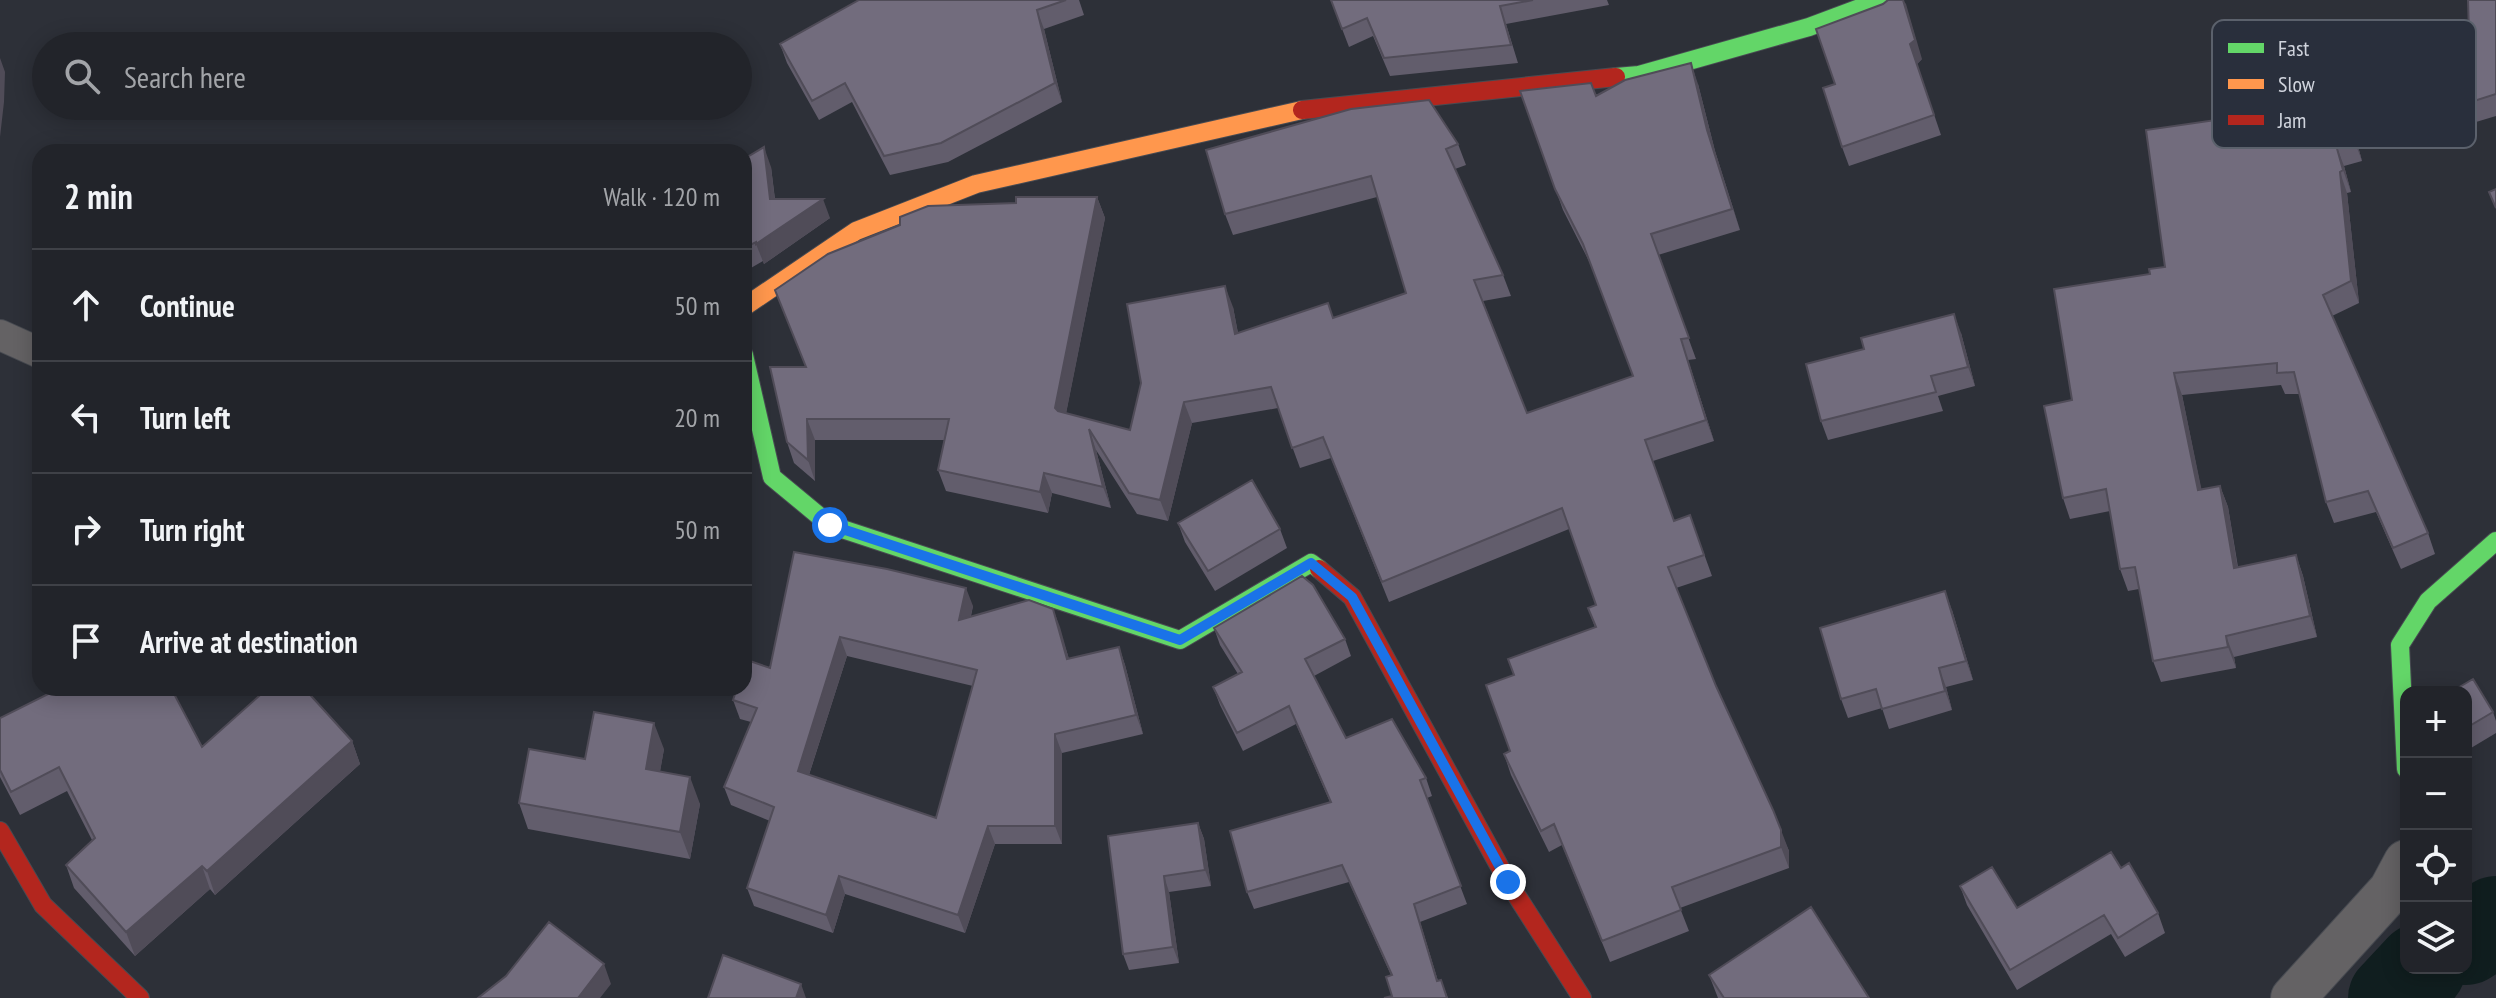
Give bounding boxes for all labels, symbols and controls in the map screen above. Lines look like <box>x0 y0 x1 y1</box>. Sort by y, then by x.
legend <box>2212 20 2476 148</box>
search box <box>32 32 752 120</box>
text: Fast <box>2278 34 2309 62</box>
icon: search <box>60 54 104 98</box>
text: Search here <box>124 57 246 96</box>
text: Slow <box>2278 70 2315 98</box>
text: Jam <box>2277 106 2306 134</box>
text: 2 min <box>64 174 133 218</box>
text: Walk · 120 m <box>603 180 720 213</box>
icon: ahead <box>64 283 108 327</box>
text: Continue <box>140 286 235 325</box>
text: 50 m <box>674 289 720 322</box>
icon: left <box>64 395 108 439</box>
text: Turn left <box>140 398 230 437</box>
text: 20 m <box>674 401 720 434</box>
icon: right <box>64 507 108 551</box>
route start <box>812 507 848 543</box>
text: Turn right <box>140 510 244 549</box>
text: 50 m <box>674 513 720 546</box>
icon: arrive <box>64 619 108 663</box>
text: Arrive at destination <box>140 622 358 661</box>
map controls <box>2400 686 2472 974</box>
button: + <box>2400 686 2472 758</box>
button: − <box>2400 758 2472 830</box>
button: locate <box>2400 830 2472 902</box>
route end <box>1490 864 1526 900</box>
button: layers <box>2400 902 2472 974</box>

